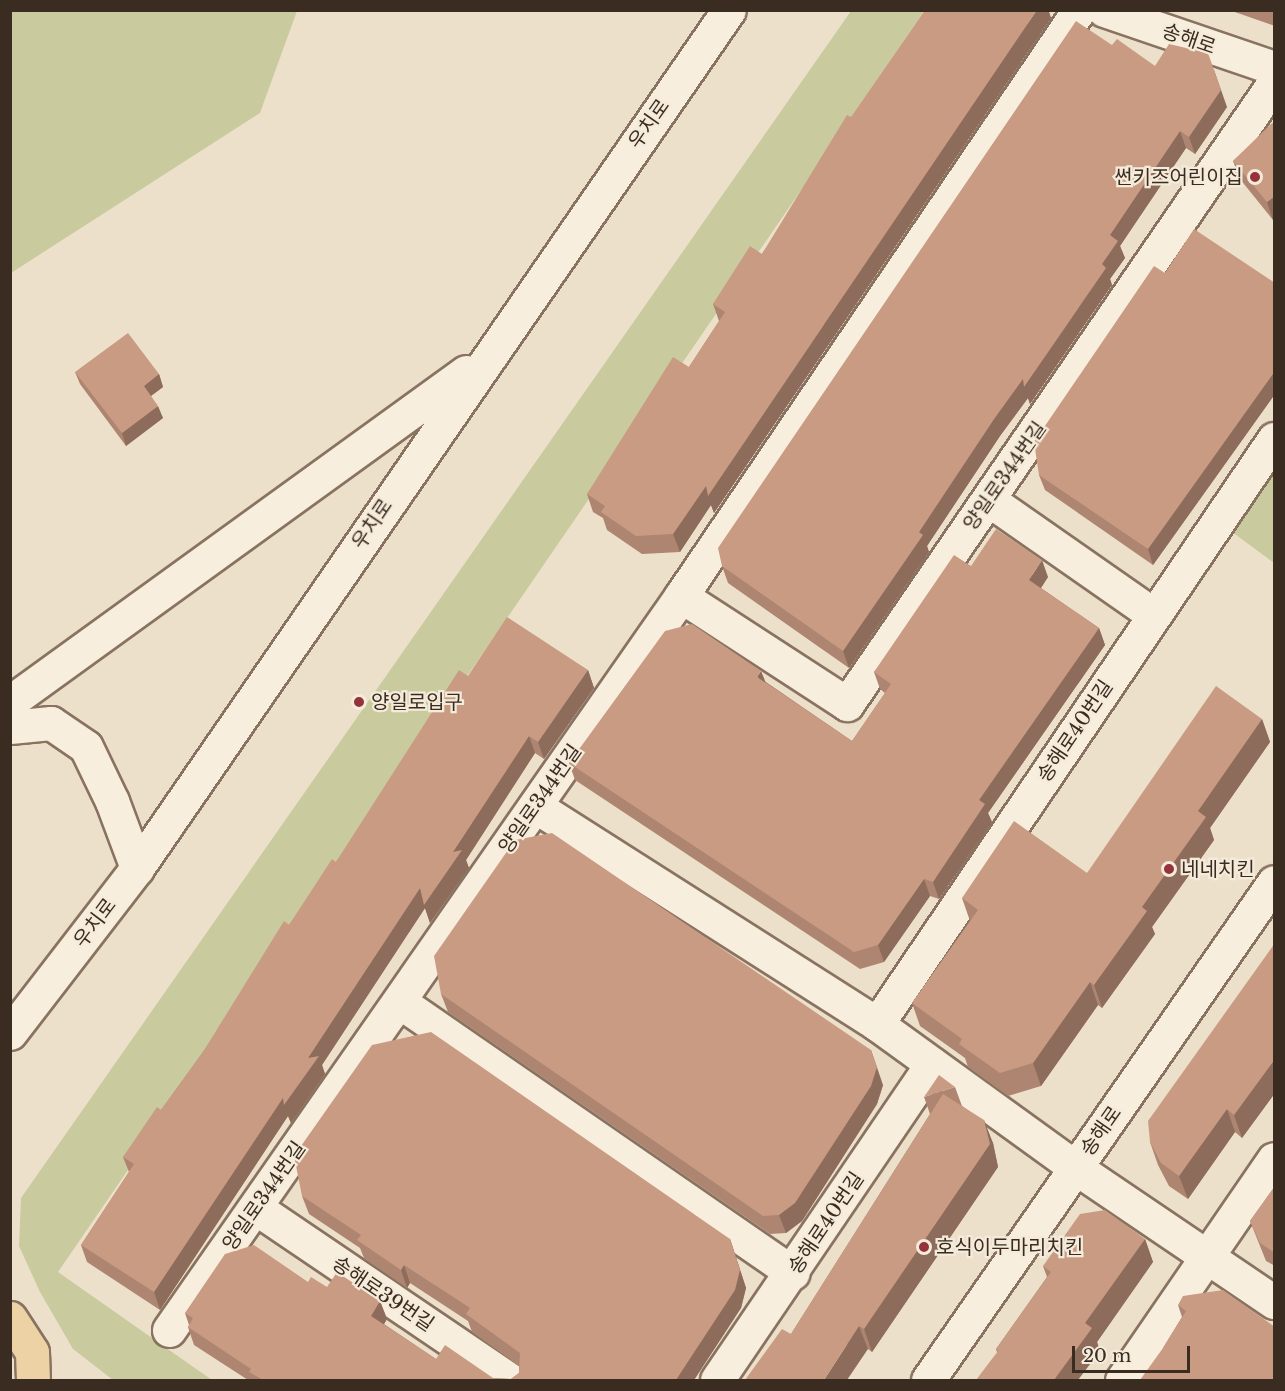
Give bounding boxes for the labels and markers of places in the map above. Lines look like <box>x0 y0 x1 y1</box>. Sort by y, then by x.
place label: 썬키즈어린이집 <box>1114 165 1243 189</box>
marker: 썬키즈어린이집 <box>1248 170 1262 184</box>
place label: 양일로입구 <box>371 690 463 714</box>
marker: 양일로입구 <box>352 695 366 709</box>
place label: 네네치킨 <box>1181 857 1255 881</box>
marker: 네네치킨 <box>1162 862 1176 876</box>
place label: 호식이두마리치킨 <box>936 1235 1083 1259</box>
marker: 호식이두마리치킨 <box>917 1240 931 1254</box>

